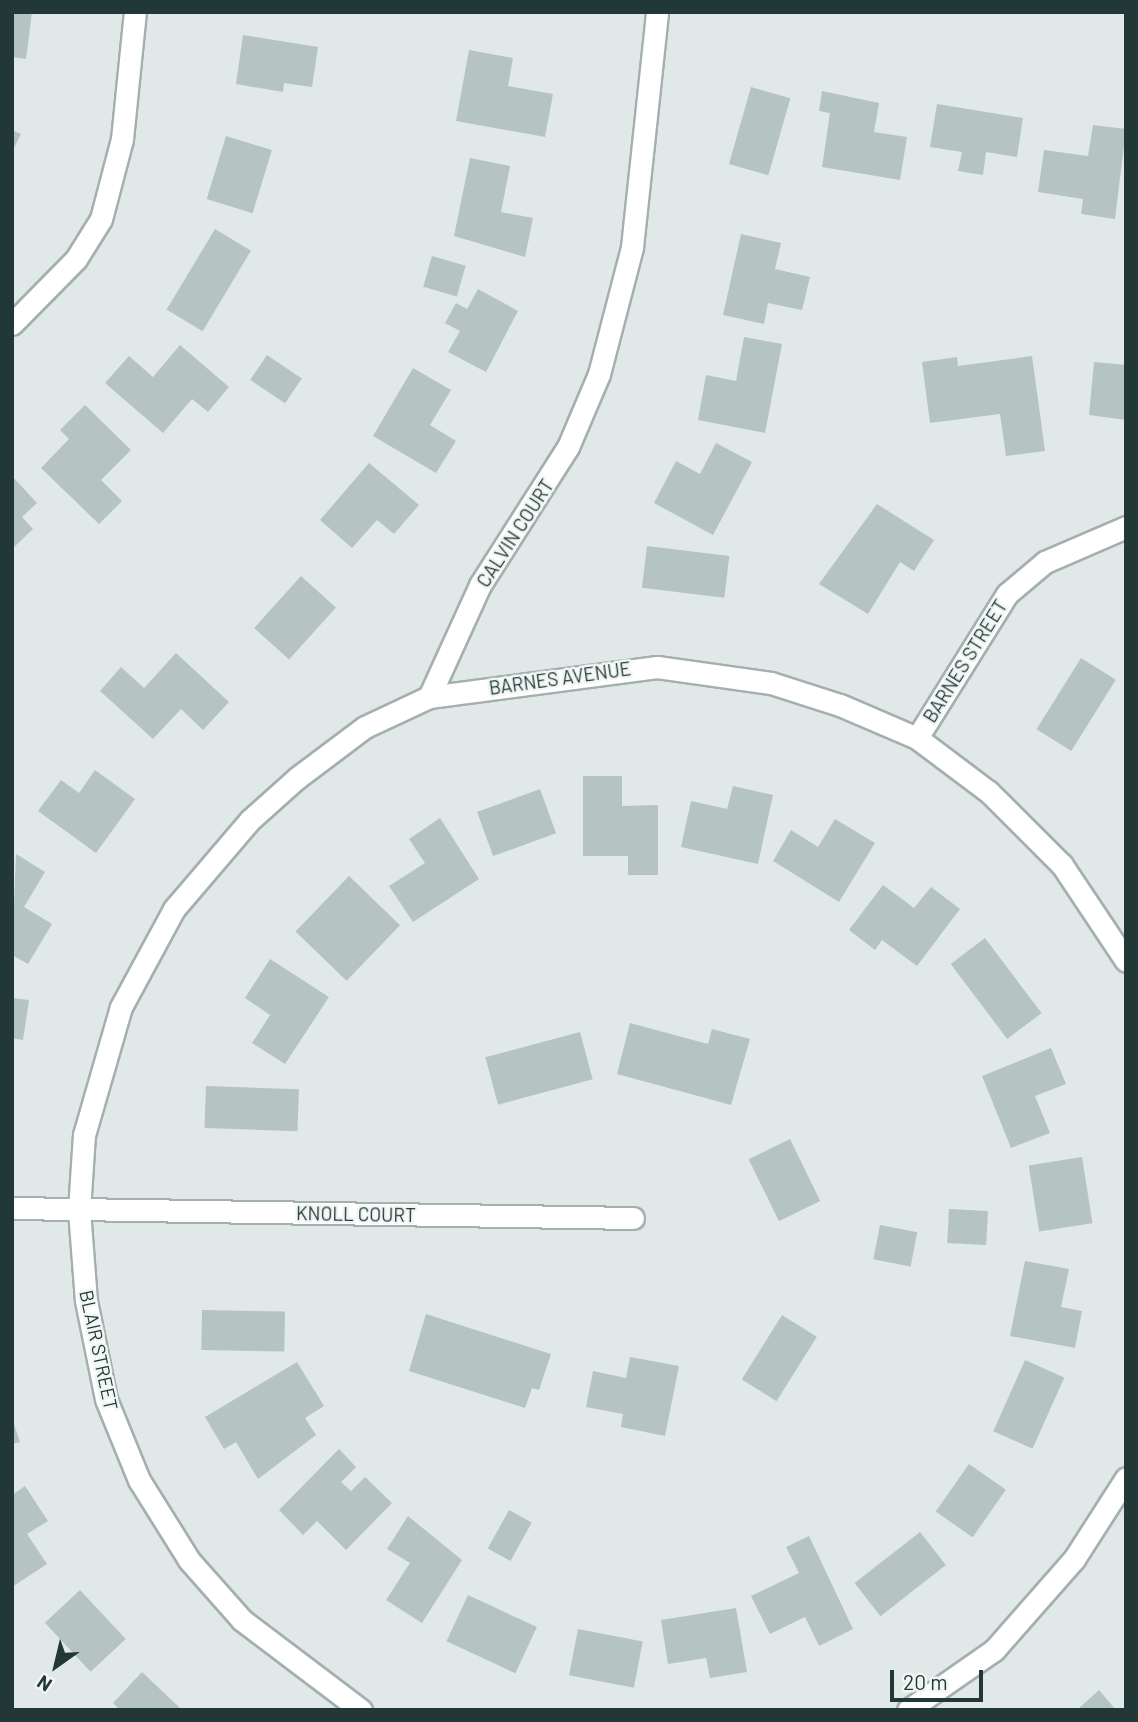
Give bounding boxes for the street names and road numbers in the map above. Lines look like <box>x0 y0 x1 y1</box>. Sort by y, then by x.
street label: CALVIN COURT <box>472 475 558 591</box>
street label: BARNES STREET <box>918 595 1012 727</box>
street label: BARNES AVENUE <box>487 657 633 699</box>
street label: KNOLL COURT <box>296 1202 416 1226</box>
street label: BLAIR STREET <box>75 1288 123 1412</box>

